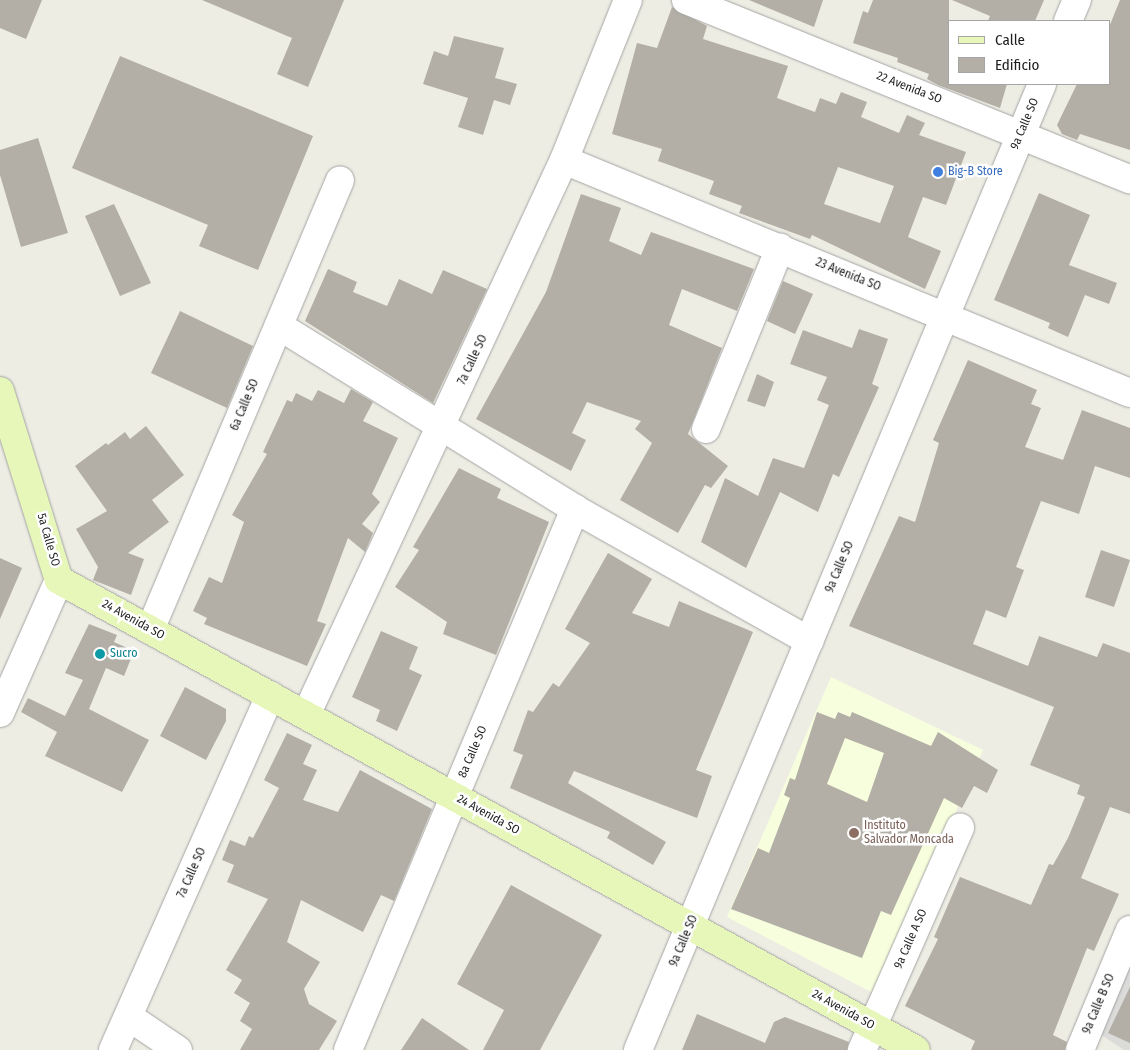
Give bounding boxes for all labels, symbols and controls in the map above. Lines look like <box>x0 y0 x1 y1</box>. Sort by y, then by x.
legend <box>948 20 1110 85</box>
text: Calle <box>995 31 1025 49</box>
text: Edificio <box>995 56 1040 74</box>
street label: 22 Avenida SO <box>874 69 944 107</box>
street label: 9a Calle SO <box>1008 96 1042 152</box>
place label: Big-B Store <box>948 165 1003 179</box>
marker: Big-B Store <box>932 166 944 178</box>
street label: 23 Avenida SO <box>813 255 883 295</box>
street label: 7a Calle SO <box>455 333 491 387</box>
street label: 6a Calle SO <box>228 377 262 433</box>
street label: 5a Calle SO <box>34 512 62 568</box>
street label: 9a Calle SO <box>823 539 857 595</box>
street label: 24 Avenida SO <box>99 597 167 643</box>
place label: Sucro <box>110 647 138 661</box>
marker: Sucro <box>94 648 106 660</box>
street label: 8a Calle SO <box>456 724 490 780</box>
street label: 24 Avenida SO <box>454 792 522 838</box>
place label: Instituto Salvador Moncada <box>864 819 954 847</box>
marker: Instituto Salvador Moncada <box>848 827 860 839</box>
street label: 7a Calle SO <box>175 846 209 900</box>
street label: 9a Calle A SO <box>891 907 931 971</box>
street label: 9a Calle SO <box>667 913 701 969</box>
street label: 9a Calle B SO <box>1080 972 1118 1036</box>
street label: 24 Avenida SO <box>809 987 877 1033</box>

